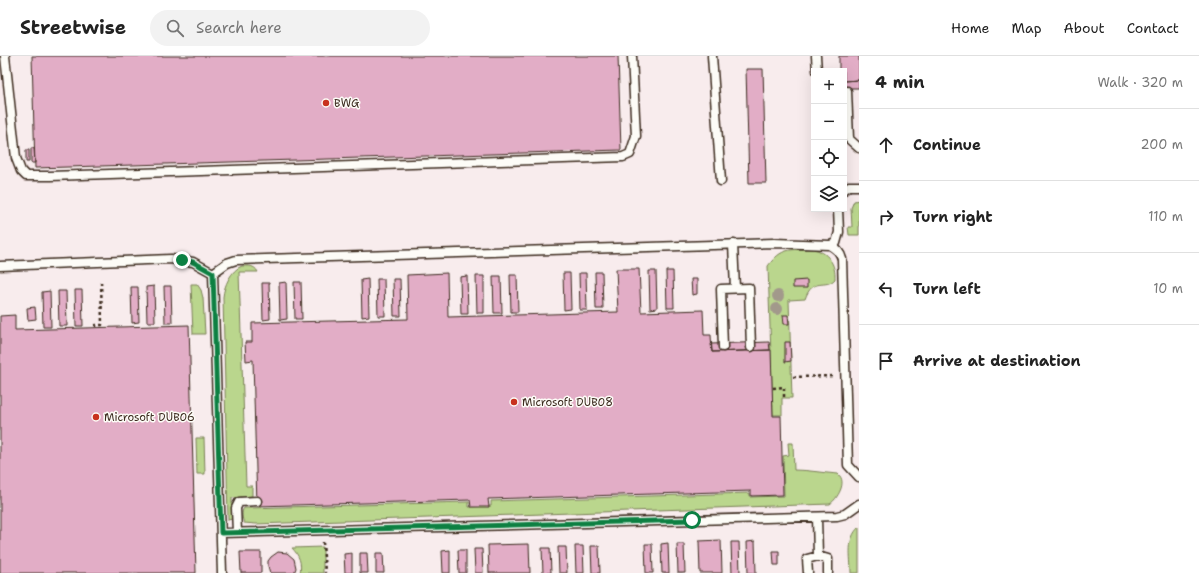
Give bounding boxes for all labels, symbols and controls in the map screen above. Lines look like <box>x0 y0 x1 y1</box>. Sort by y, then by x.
search box <box>150 10 430 46</box>
text: Streetwise <box>20 15 126 40</box>
icon: search <box>164 17 186 39</box>
text: Search here <box>196 18 282 38</box>
text: Home <box>951 19 990 37</box>
text: Map <box>1012 19 1042 37</box>
text: About <box>1064 19 1105 37</box>
text: Contact <box>1127 19 1179 37</box>
map controls <box>811 68 847 212</box>
button: + <box>811 68 847 104</box>
text: 4 min <box>875 71 925 93</box>
text: Walk · 320 m <box>1097 74 1183 91</box>
place label: BWG <box>334 96 360 111</box>
marker: BWG <box>321 98 331 108</box>
button: − <box>811 104 847 140</box>
icon: ahead <box>875 134 897 156</box>
text: Continue <box>913 135 981 155</box>
text: 200 m <box>1141 136 1183 153</box>
button: locate <box>811 140 847 176</box>
button: layers <box>811 176 847 212</box>
icon: right <box>875 206 897 228</box>
text: Turn right <box>913 207 993 227</box>
text: 110 m <box>1148 208 1183 225</box>
route end <box>173 251 191 269</box>
icon: left <box>875 278 897 300</box>
text: Turn left <box>913 279 981 299</box>
text: 10 m <box>1153 280 1183 297</box>
icon: arrive <box>875 350 897 372</box>
text: Arrive at destination <box>913 351 1081 371</box>
place label: Microsoft DUB08 <box>522 395 613 410</box>
marker: Microsoft DUB08 <box>509 397 519 407</box>
place label: Microsoft DUB06 <box>104 410 195 425</box>
marker: Microsoft DUB06 <box>91 412 101 422</box>
route start <box>683 511 701 529</box>

